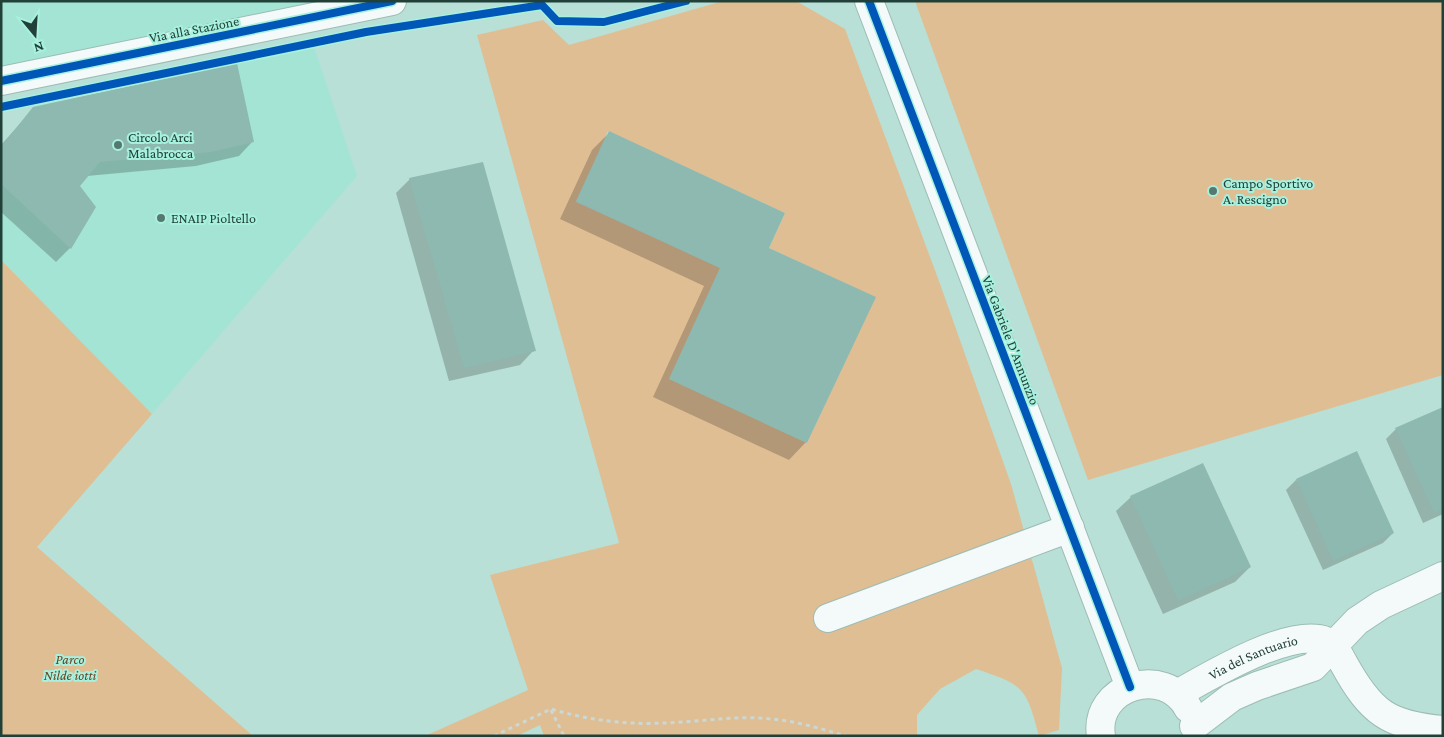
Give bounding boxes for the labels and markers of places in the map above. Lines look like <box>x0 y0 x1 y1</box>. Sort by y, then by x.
place label: Circolo Arci Malabrocca <box>128 129 194 161</box>
marker: Circolo Arci Malabrocca <box>112 139 124 151</box>
place label: Campo Sportivo A. Rescigno <box>1223 175 1313 207</box>
marker: Campo Sportivo A. Rescigno <box>1207 185 1219 197</box>
place label: ENAIP Pioltello <box>171 210 256 226</box>
marker: ENAIP Pioltello <box>155 212 167 224</box>

